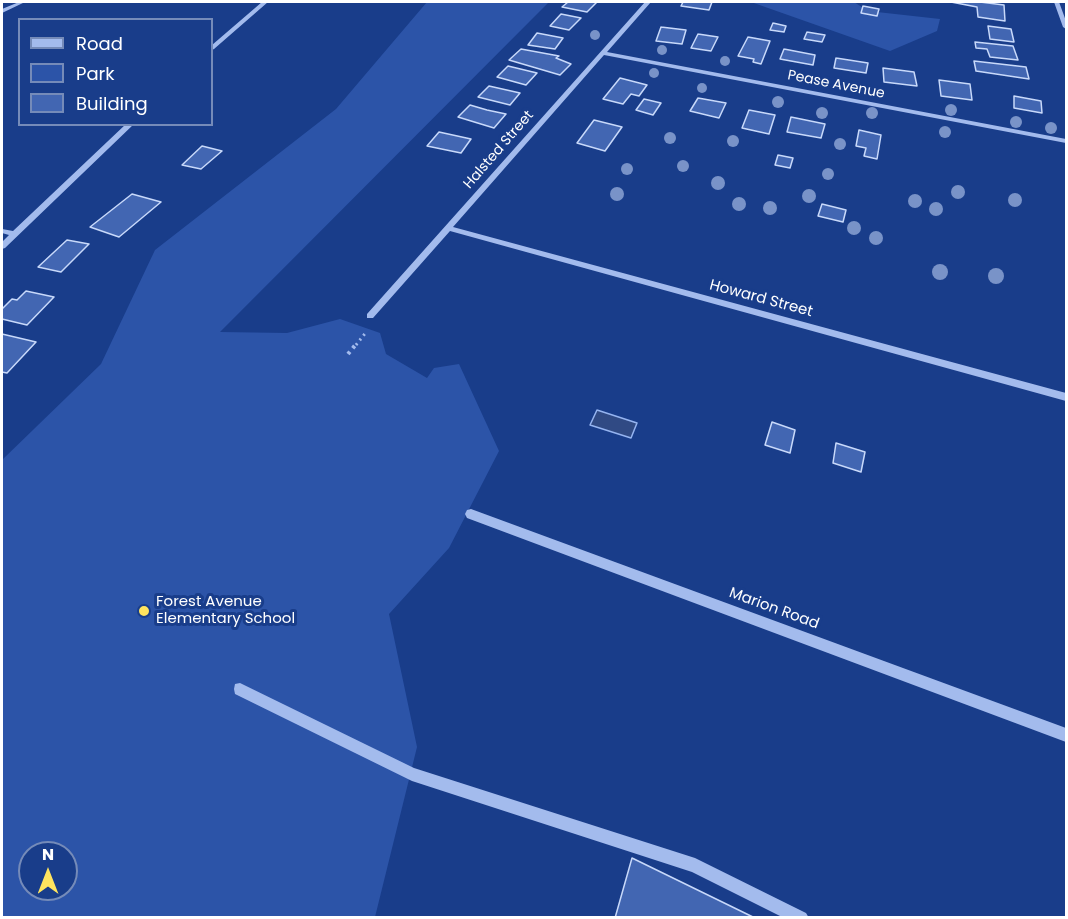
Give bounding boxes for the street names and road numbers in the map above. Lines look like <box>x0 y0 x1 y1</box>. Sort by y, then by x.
street label: Pease Avenue <box>786 67 886 103</box>
street label: Halsted Street <box>461 108 537 192</box>
street label: Howard Street <box>707 277 815 321</box>
street label: Marion Road <box>727 584 821 634</box>

